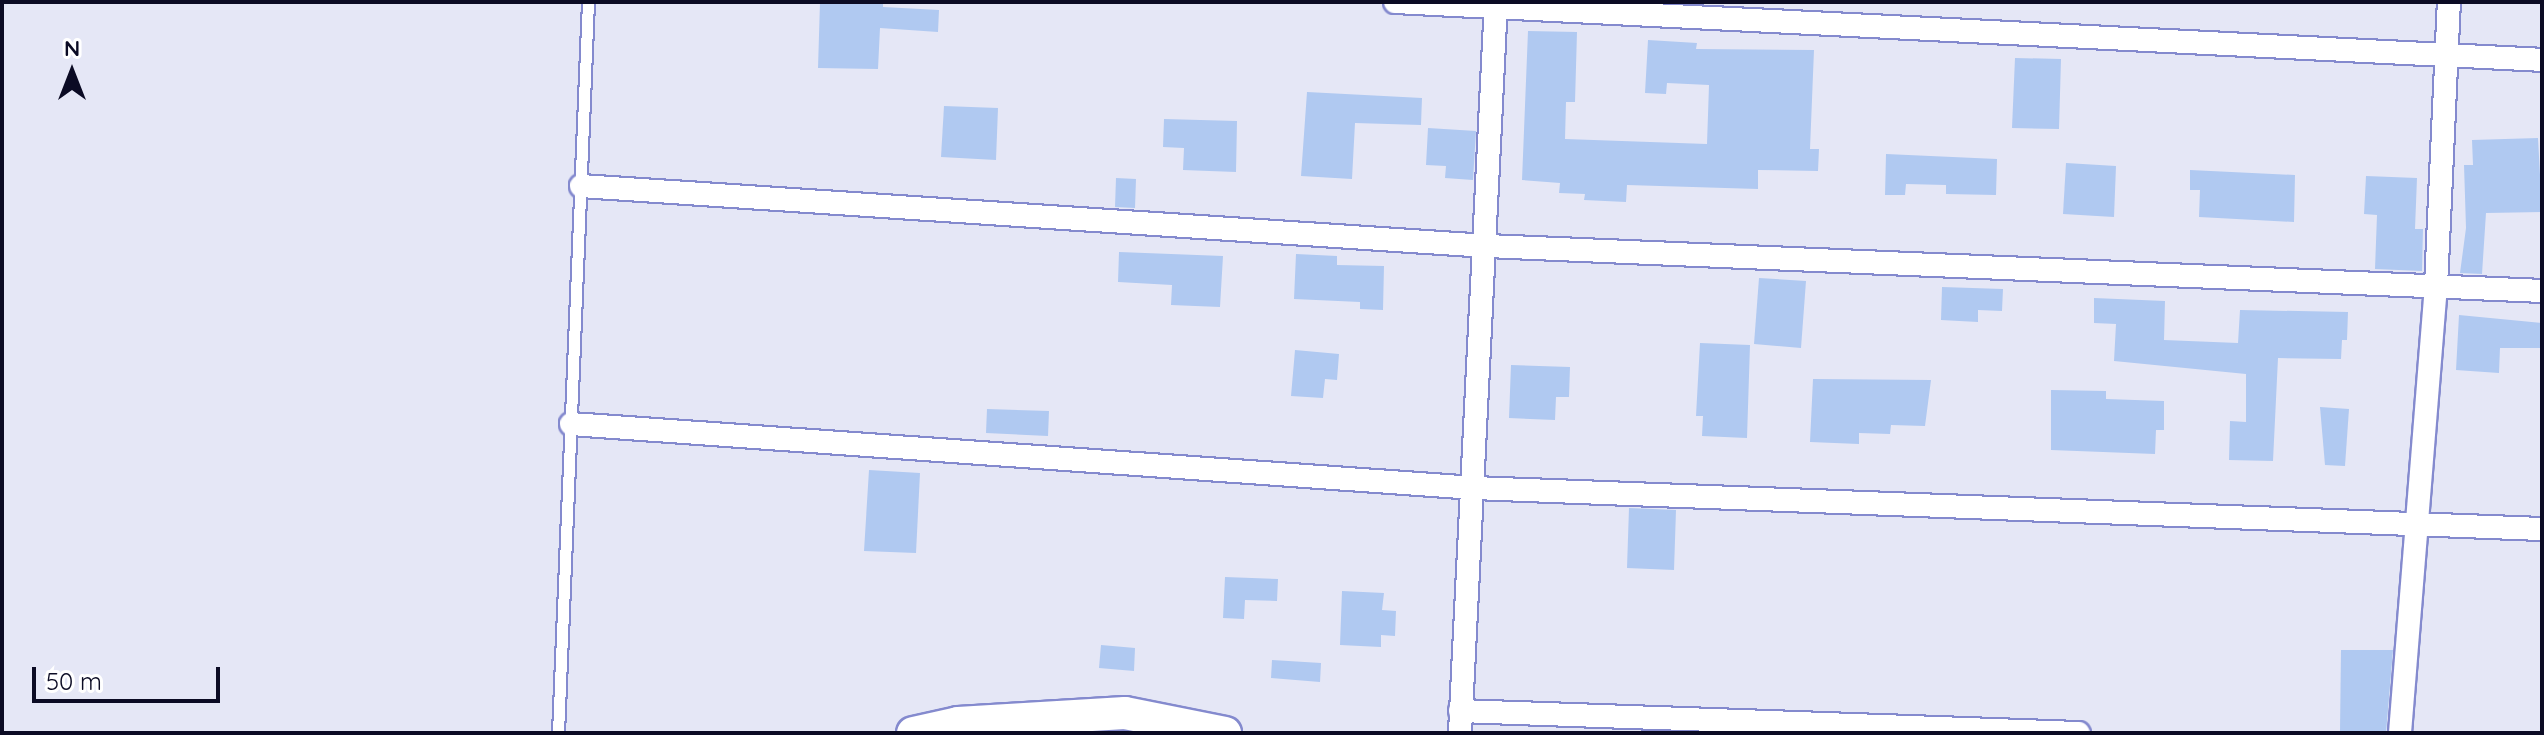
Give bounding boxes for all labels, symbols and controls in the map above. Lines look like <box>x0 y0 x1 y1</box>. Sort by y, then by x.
north arrow <box>32 32 112 112</box>
text: N <box>64 34 80 62</box>
scale bar <box>36 651 224 701</box>
text: 50 m <box>46 666 102 696</box>

